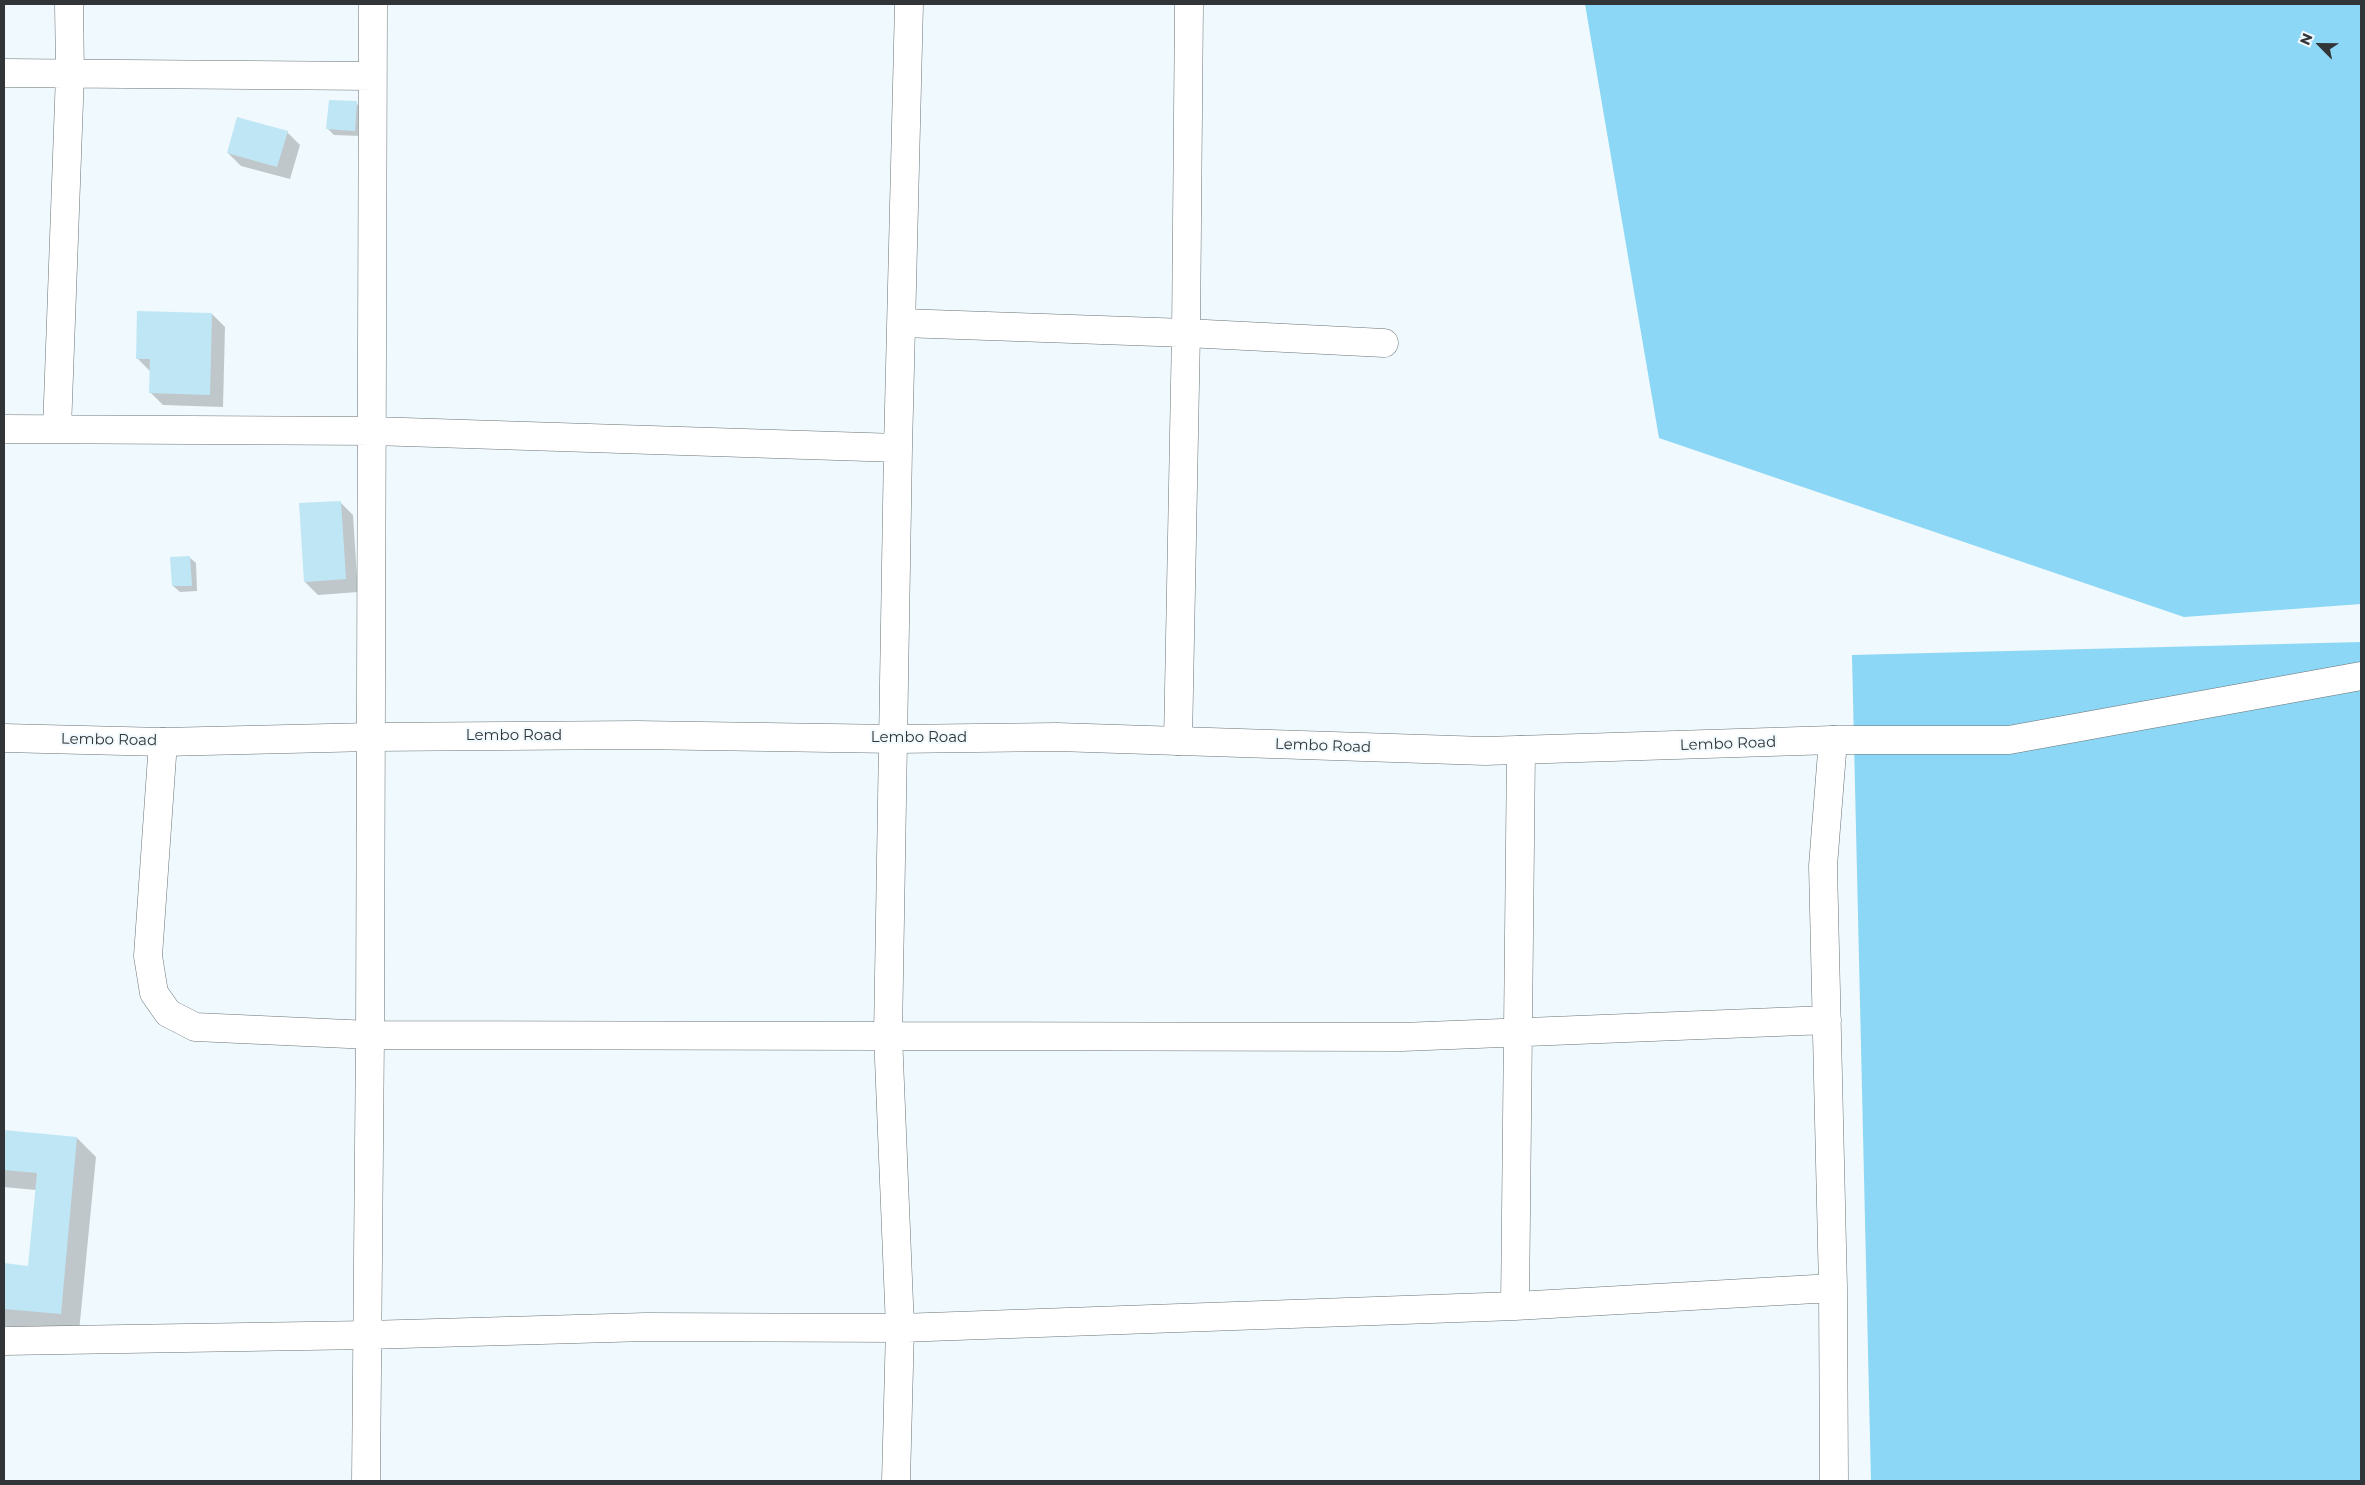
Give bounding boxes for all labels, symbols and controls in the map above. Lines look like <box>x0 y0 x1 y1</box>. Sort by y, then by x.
north arrow <box>2295 20 2345 70</box>
text: N <box>2296 30 2317 48</box>
street label: Lembo Road <box>466 727 562 745</box>
street label: Lembo Road <box>871 729 967 747</box>
street label: Lembo Road <box>61 730 157 750</box>
street label: Lembo Road <box>1680 733 1776 755</box>
street label: Lembo Road <box>1275 735 1371 757</box>

